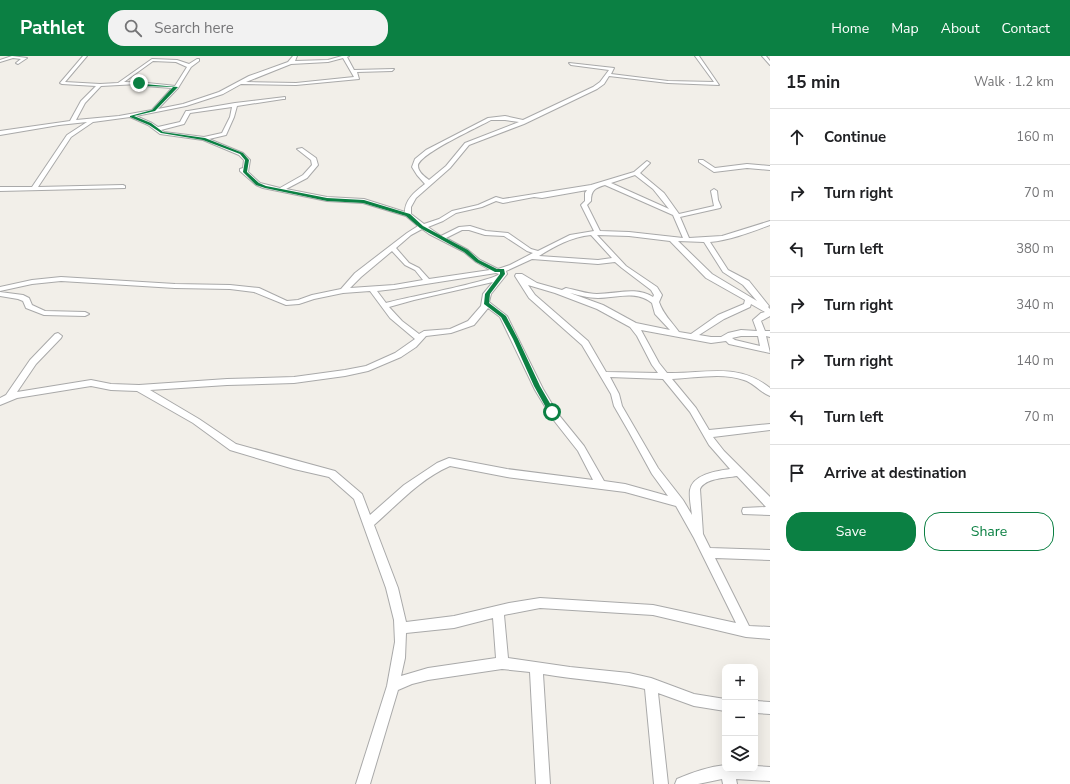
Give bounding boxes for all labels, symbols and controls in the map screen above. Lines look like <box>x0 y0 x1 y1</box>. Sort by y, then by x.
search box <box>108 10 388 46</box>
text: Pathlet <box>20 15 84 41</box>
icon: search <box>122 17 144 39</box>
text: Search here <box>154 18 234 38</box>
text: Home <box>831 19 869 38</box>
text: Map <box>891 19 919 38</box>
text: About <box>941 19 980 38</box>
text: Contact <box>1002 19 1050 38</box>
text: 15 min <box>786 71 840 94</box>
text: Walk · 1.2 km <box>974 73 1054 91</box>
route end <box>130 74 148 92</box>
icon: ahead <box>786 126 808 148</box>
text: Continue <box>824 127 886 147</box>
text: 160 m <box>1016 128 1054 146</box>
icon: right <box>786 182 808 204</box>
text: Turn right <box>824 183 893 203</box>
text: 70 m <box>1024 184 1054 202</box>
icon: left <box>786 238 808 260</box>
text: Turn left <box>824 239 883 259</box>
text: 380 m <box>1016 240 1054 258</box>
icon: right <box>786 294 808 316</box>
text: Turn right <box>824 295 893 315</box>
text: 340 m <box>1016 296 1054 314</box>
icon: right <box>786 350 808 372</box>
text: Turn right <box>824 351 893 371</box>
text: 140 m <box>1016 352 1054 370</box>
route start <box>543 403 561 421</box>
icon: left <box>786 406 808 428</box>
text: Turn left <box>824 407 883 427</box>
text: 70 m <box>1024 408 1054 426</box>
icon: arrive <box>786 462 808 484</box>
text: Arrive at destination <box>824 463 967 483</box>
button: Save <box>786 512 916 551</box>
button: Share <box>924 512 1054 551</box>
map controls <box>722 664 758 772</box>
button: + <box>722 664 758 700</box>
button: − <box>722 700 758 736</box>
button: layers <box>722 736 758 772</box>

